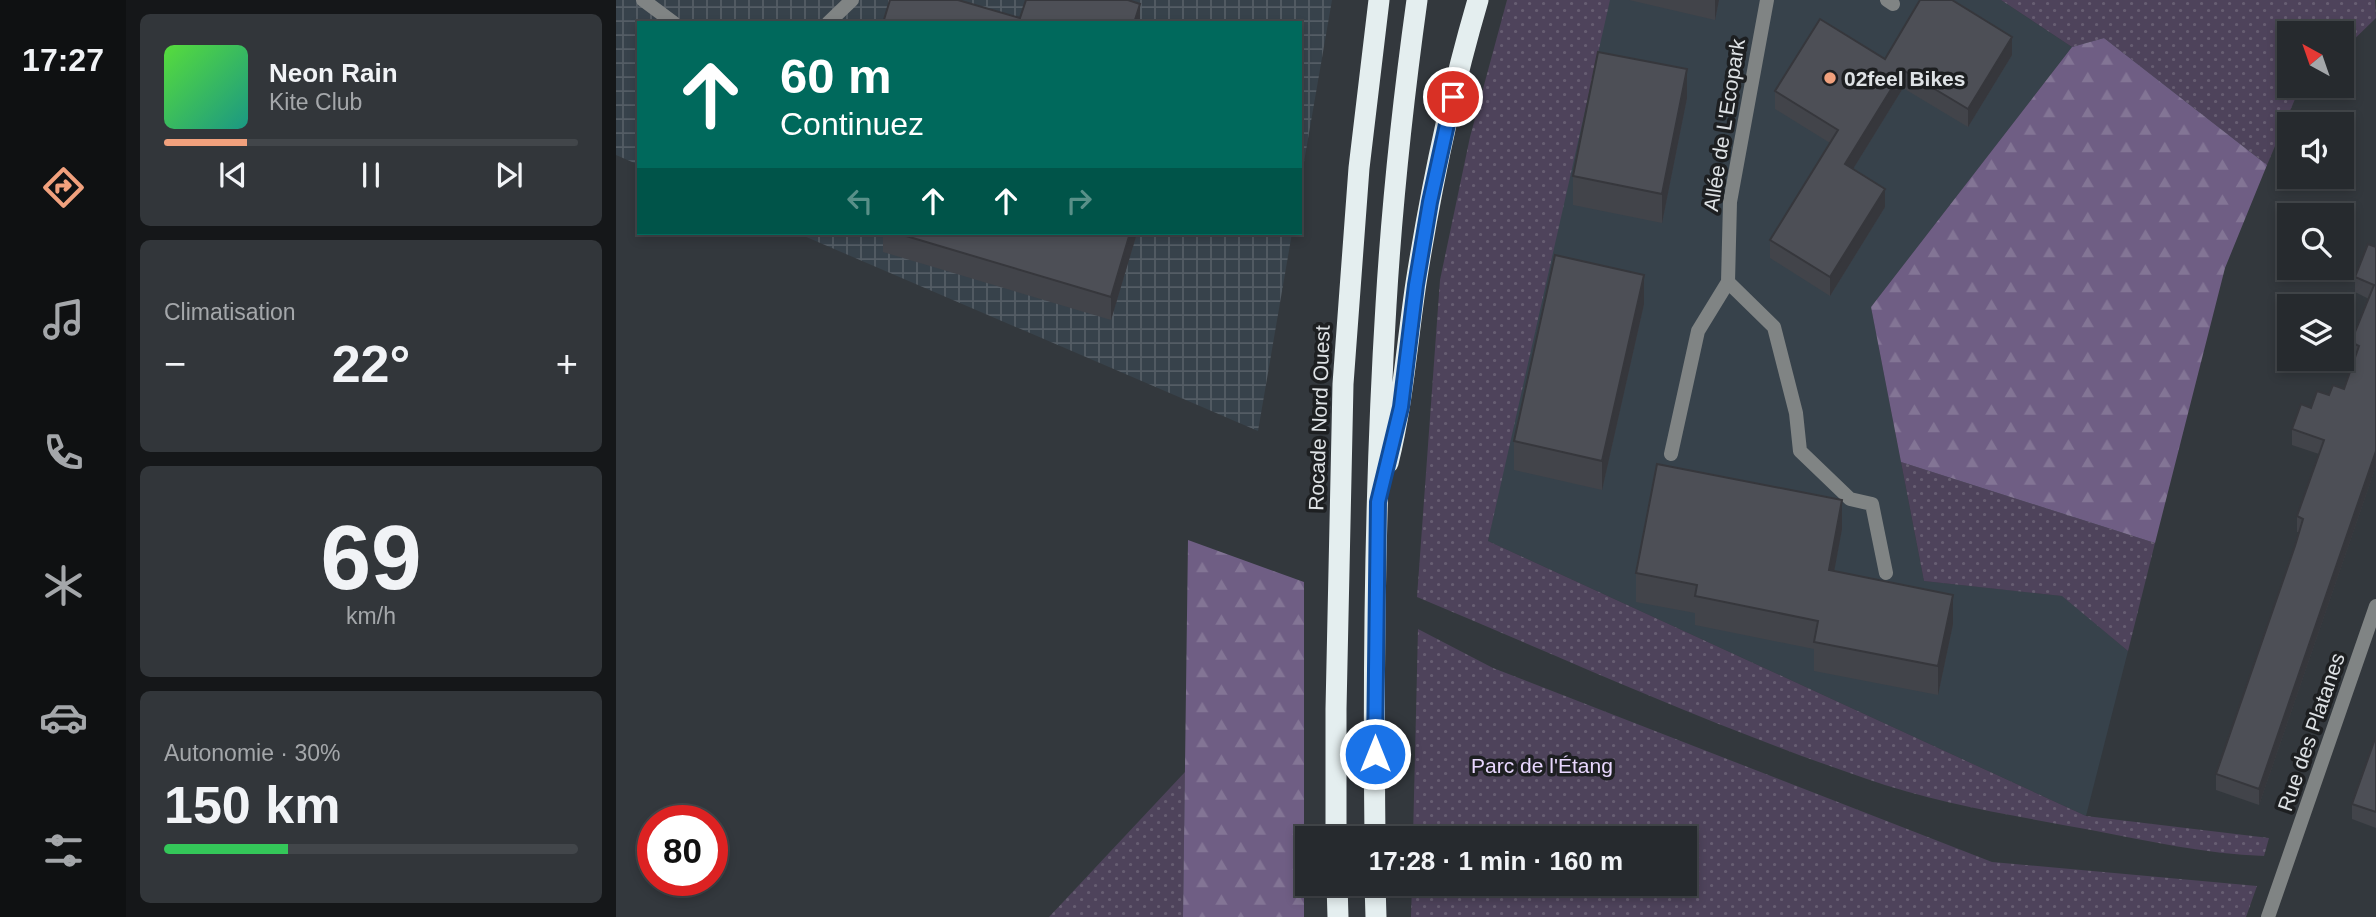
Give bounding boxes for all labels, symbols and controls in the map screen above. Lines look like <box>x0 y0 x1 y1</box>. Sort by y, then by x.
north arrow <box>2277 21 2354 98</box>
map controls <box>2277 21 2354 371</box>
street label: Allée de L'Ecopark <box>1699 37 1749 213</box>
text: 17:27 <box>22 42 104 78</box>
icon: ahead <box>665 49 756 140</box>
text: 60 m <box>780 49 892 103</box>
text: Neon Rain <box>269 58 398 88</box>
pin <box>1423 67 1483 127</box>
place label: 02feel Bikes <box>1844 67 1965 90</box>
marker: 02feel Bikes <box>1822 70 1838 86</box>
icon: arrive <box>1434 78 1472 116</box>
text: Kite Club <box>269 89 362 115</box>
text: Continuez <box>780 106 924 142</box>
button: sound <box>2277 112 2354 189</box>
icon: previous <box>214 156 252 194</box>
icon: pause <box>352 156 390 194</box>
icon: next <box>490 156 528 194</box>
icon: directions <box>39 163 88 212</box>
icon: left <box>841 182 879 220</box>
icon: ahead <box>914 182 952 220</box>
icon: ahead <box>987 182 1025 220</box>
icon: right <box>1060 182 1098 220</box>
button: search <box>2277 203 2354 280</box>
button: layers <box>2277 294 2354 371</box>
icon: music <box>39 295 88 344</box>
text: Climatisation <box>164 299 296 325</box>
street label: Rocade Nord Ouest <box>1304 325 1334 511</box>
text: 22° <box>332 335 410 393</box>
text: − <box>164 343 186 385</box>
text: + <box>556 343 578 385</box>
icon: phone <box>39 428 88 477</box>
text: 69 <box>320 507 422 608</box>
icon: climate <box>39 561 88 610</box>
text: km/h <box>346 603 396 629</box>
street label: Rue des Platanes <box>2273 650 2349 814</box>
icon: car <box>39 693 88 742</box>
position arrow <box>1338 717 1412 791</box>
text: Autonomie · 30% <box>164 740 340 766</box>
park label: Parc de l'Étang <box>1471 754 1613 777</box>
text: 150 km <box>164 776 340 834</box>
speed limit sign: 80 <box>637 805 728 896</box>
icon: filters <box>39 826 88 875</box>
text: 17:28 · 1 min · 160 m <box>1369 846 1623 876</box>

